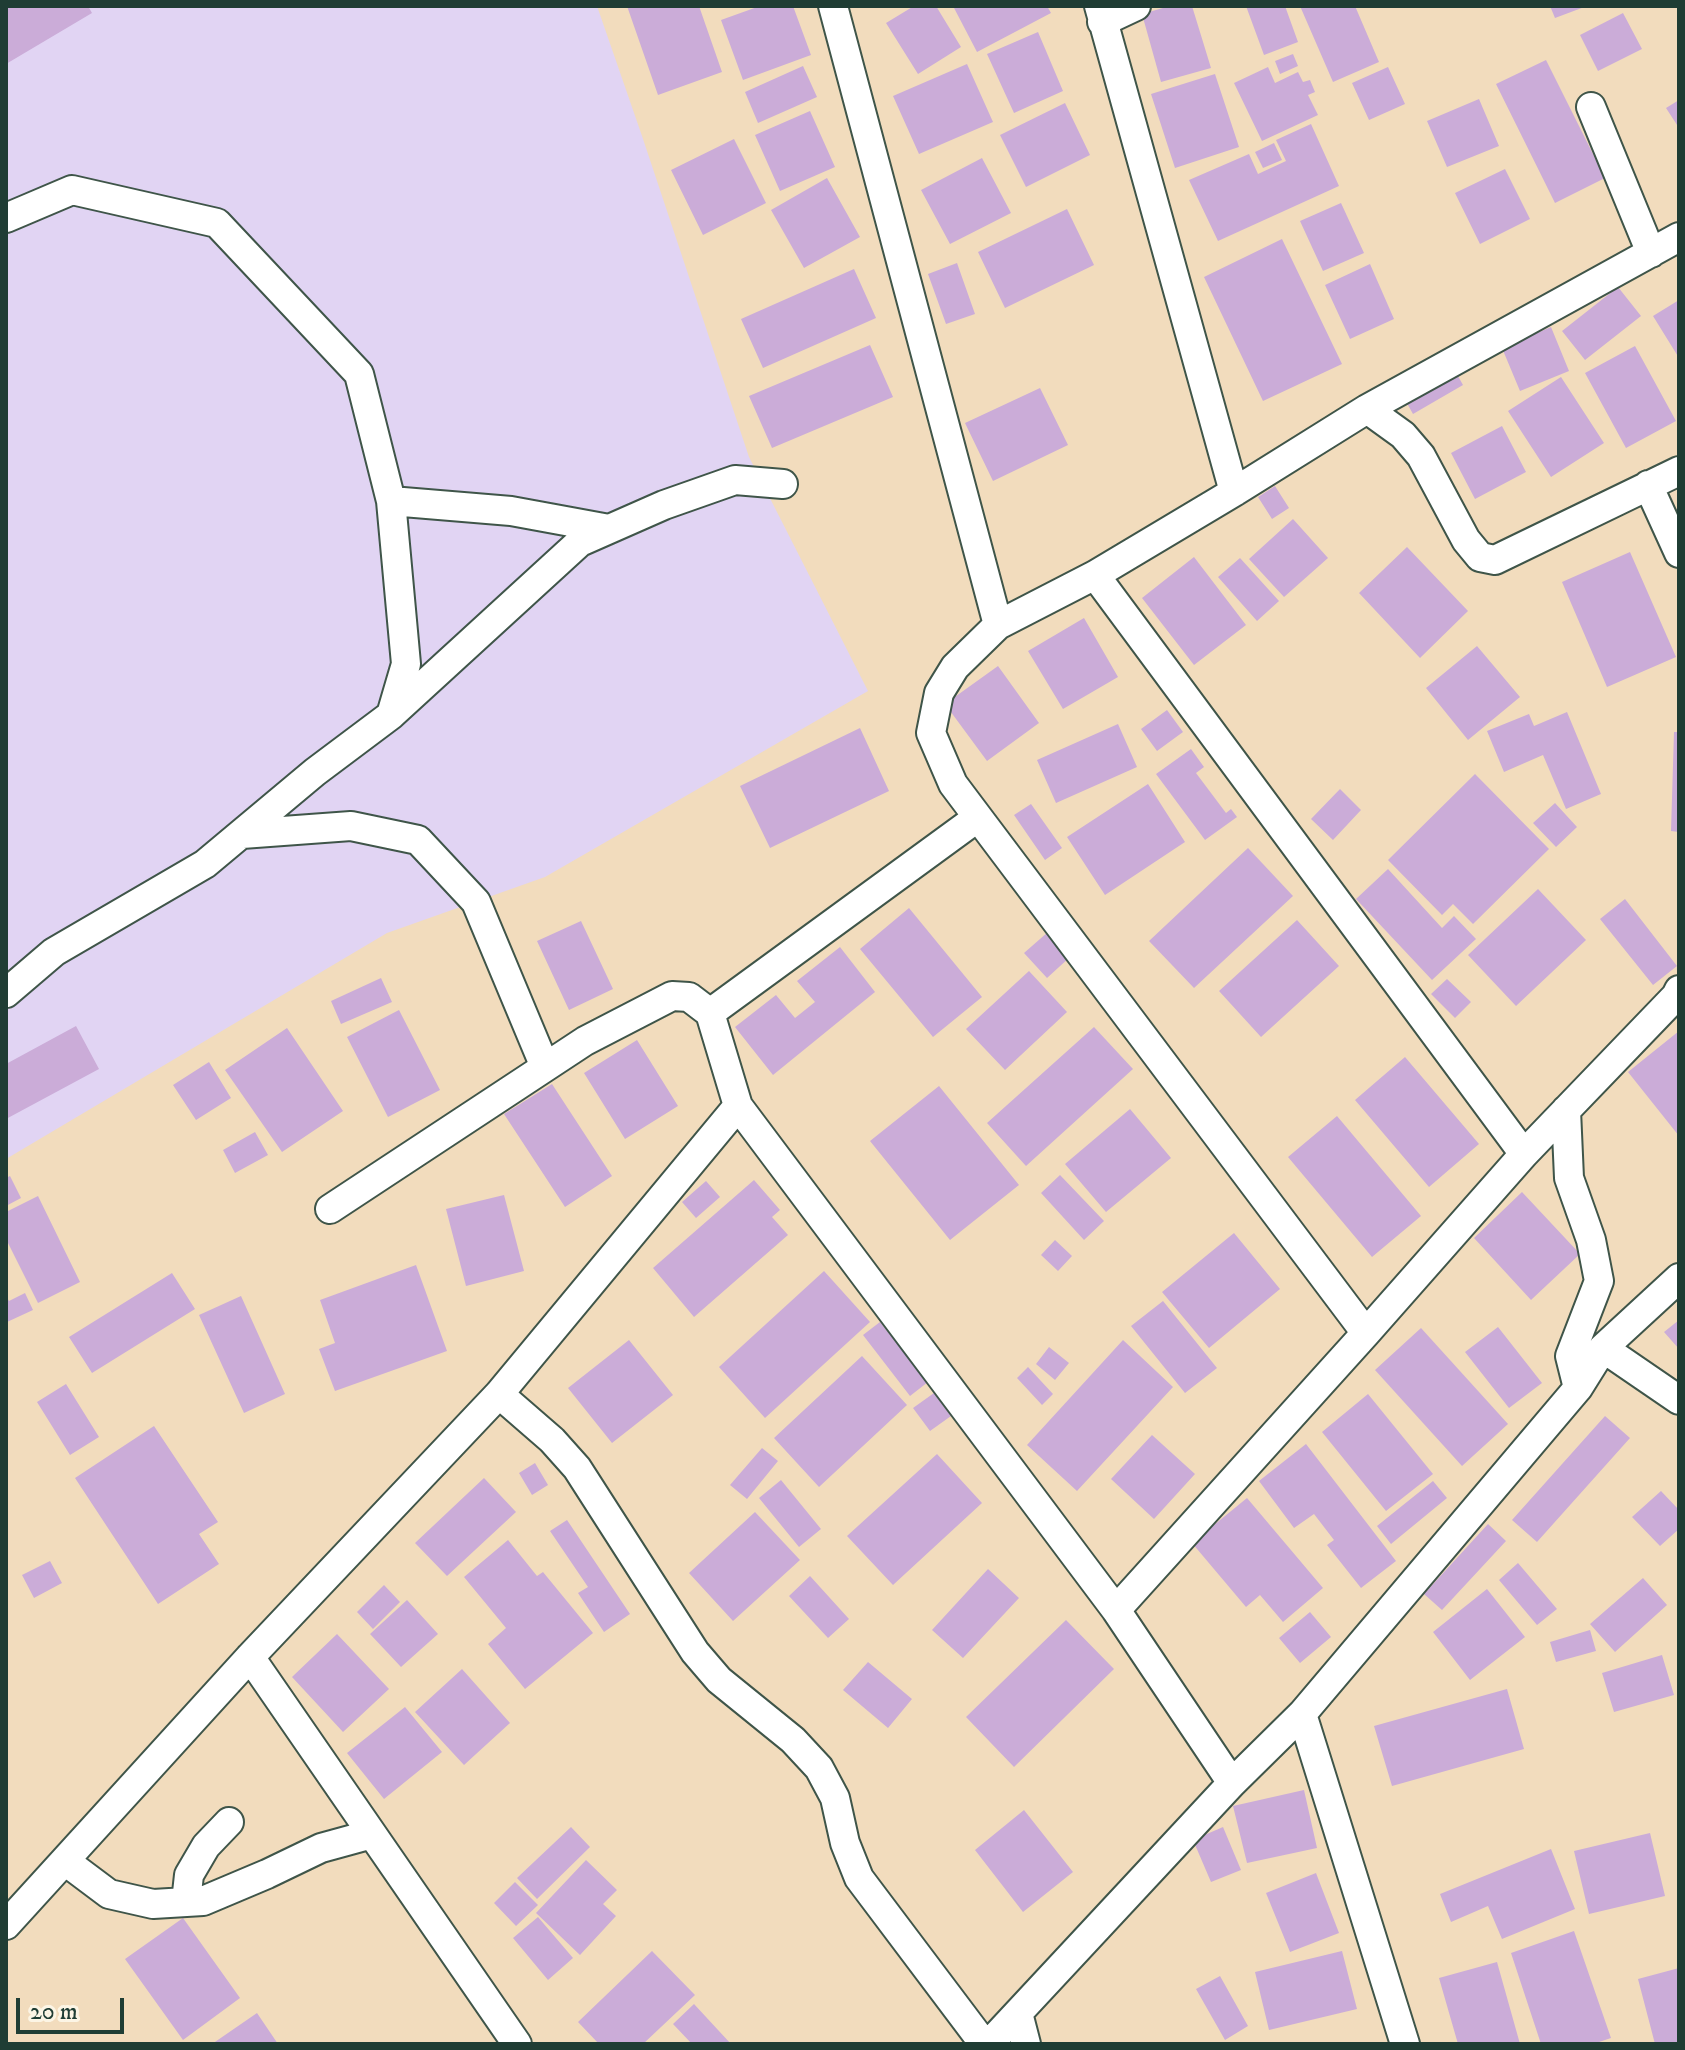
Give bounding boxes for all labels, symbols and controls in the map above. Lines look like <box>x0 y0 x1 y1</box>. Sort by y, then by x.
scale bar <box>20 1982 128 2032</box>
text: 20 m <box>30 1997 78 2027</box>

